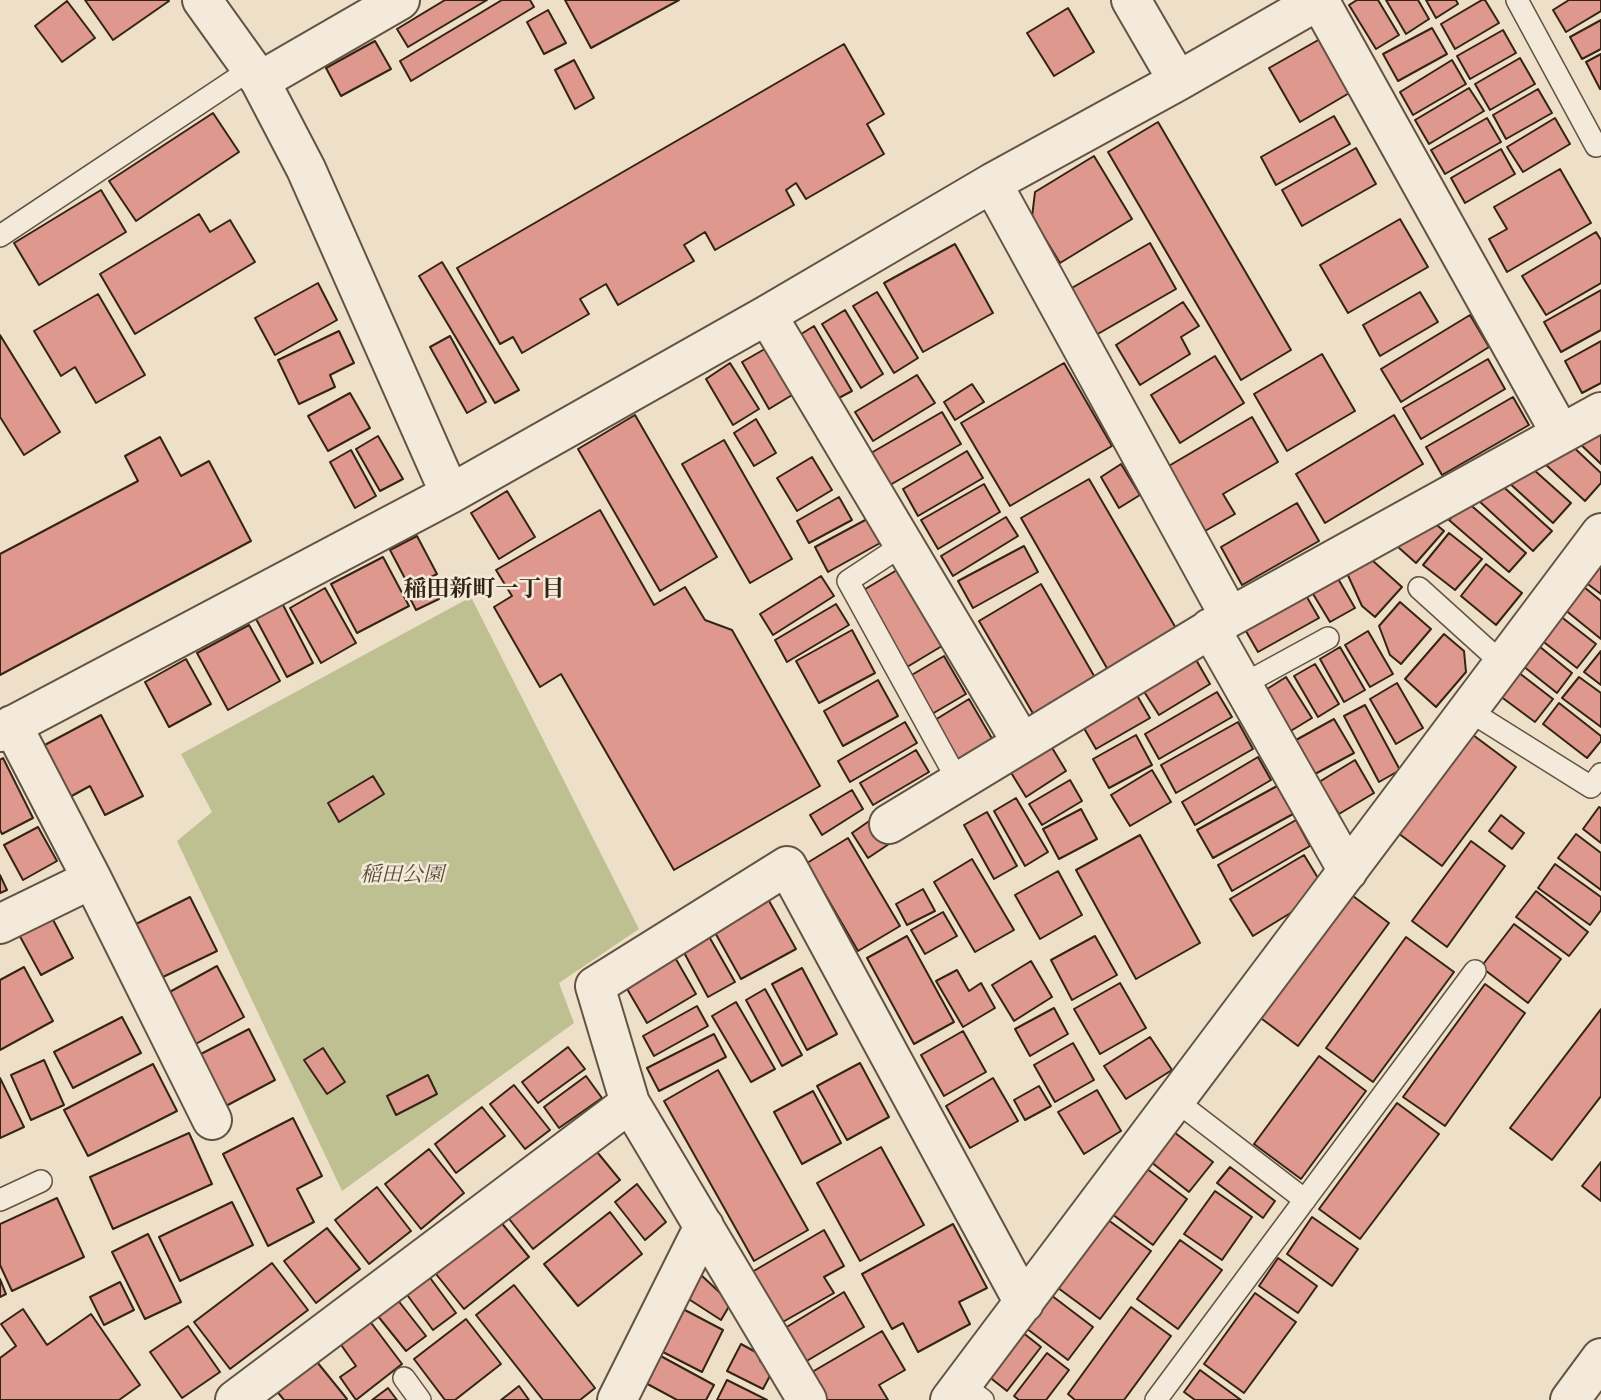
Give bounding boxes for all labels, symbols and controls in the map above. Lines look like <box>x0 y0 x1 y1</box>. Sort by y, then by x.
district label: 稲田新町一丁目 <box>404 576 564 604</box>
park label: 稲田公園 <box>360 863 444 889</box>

